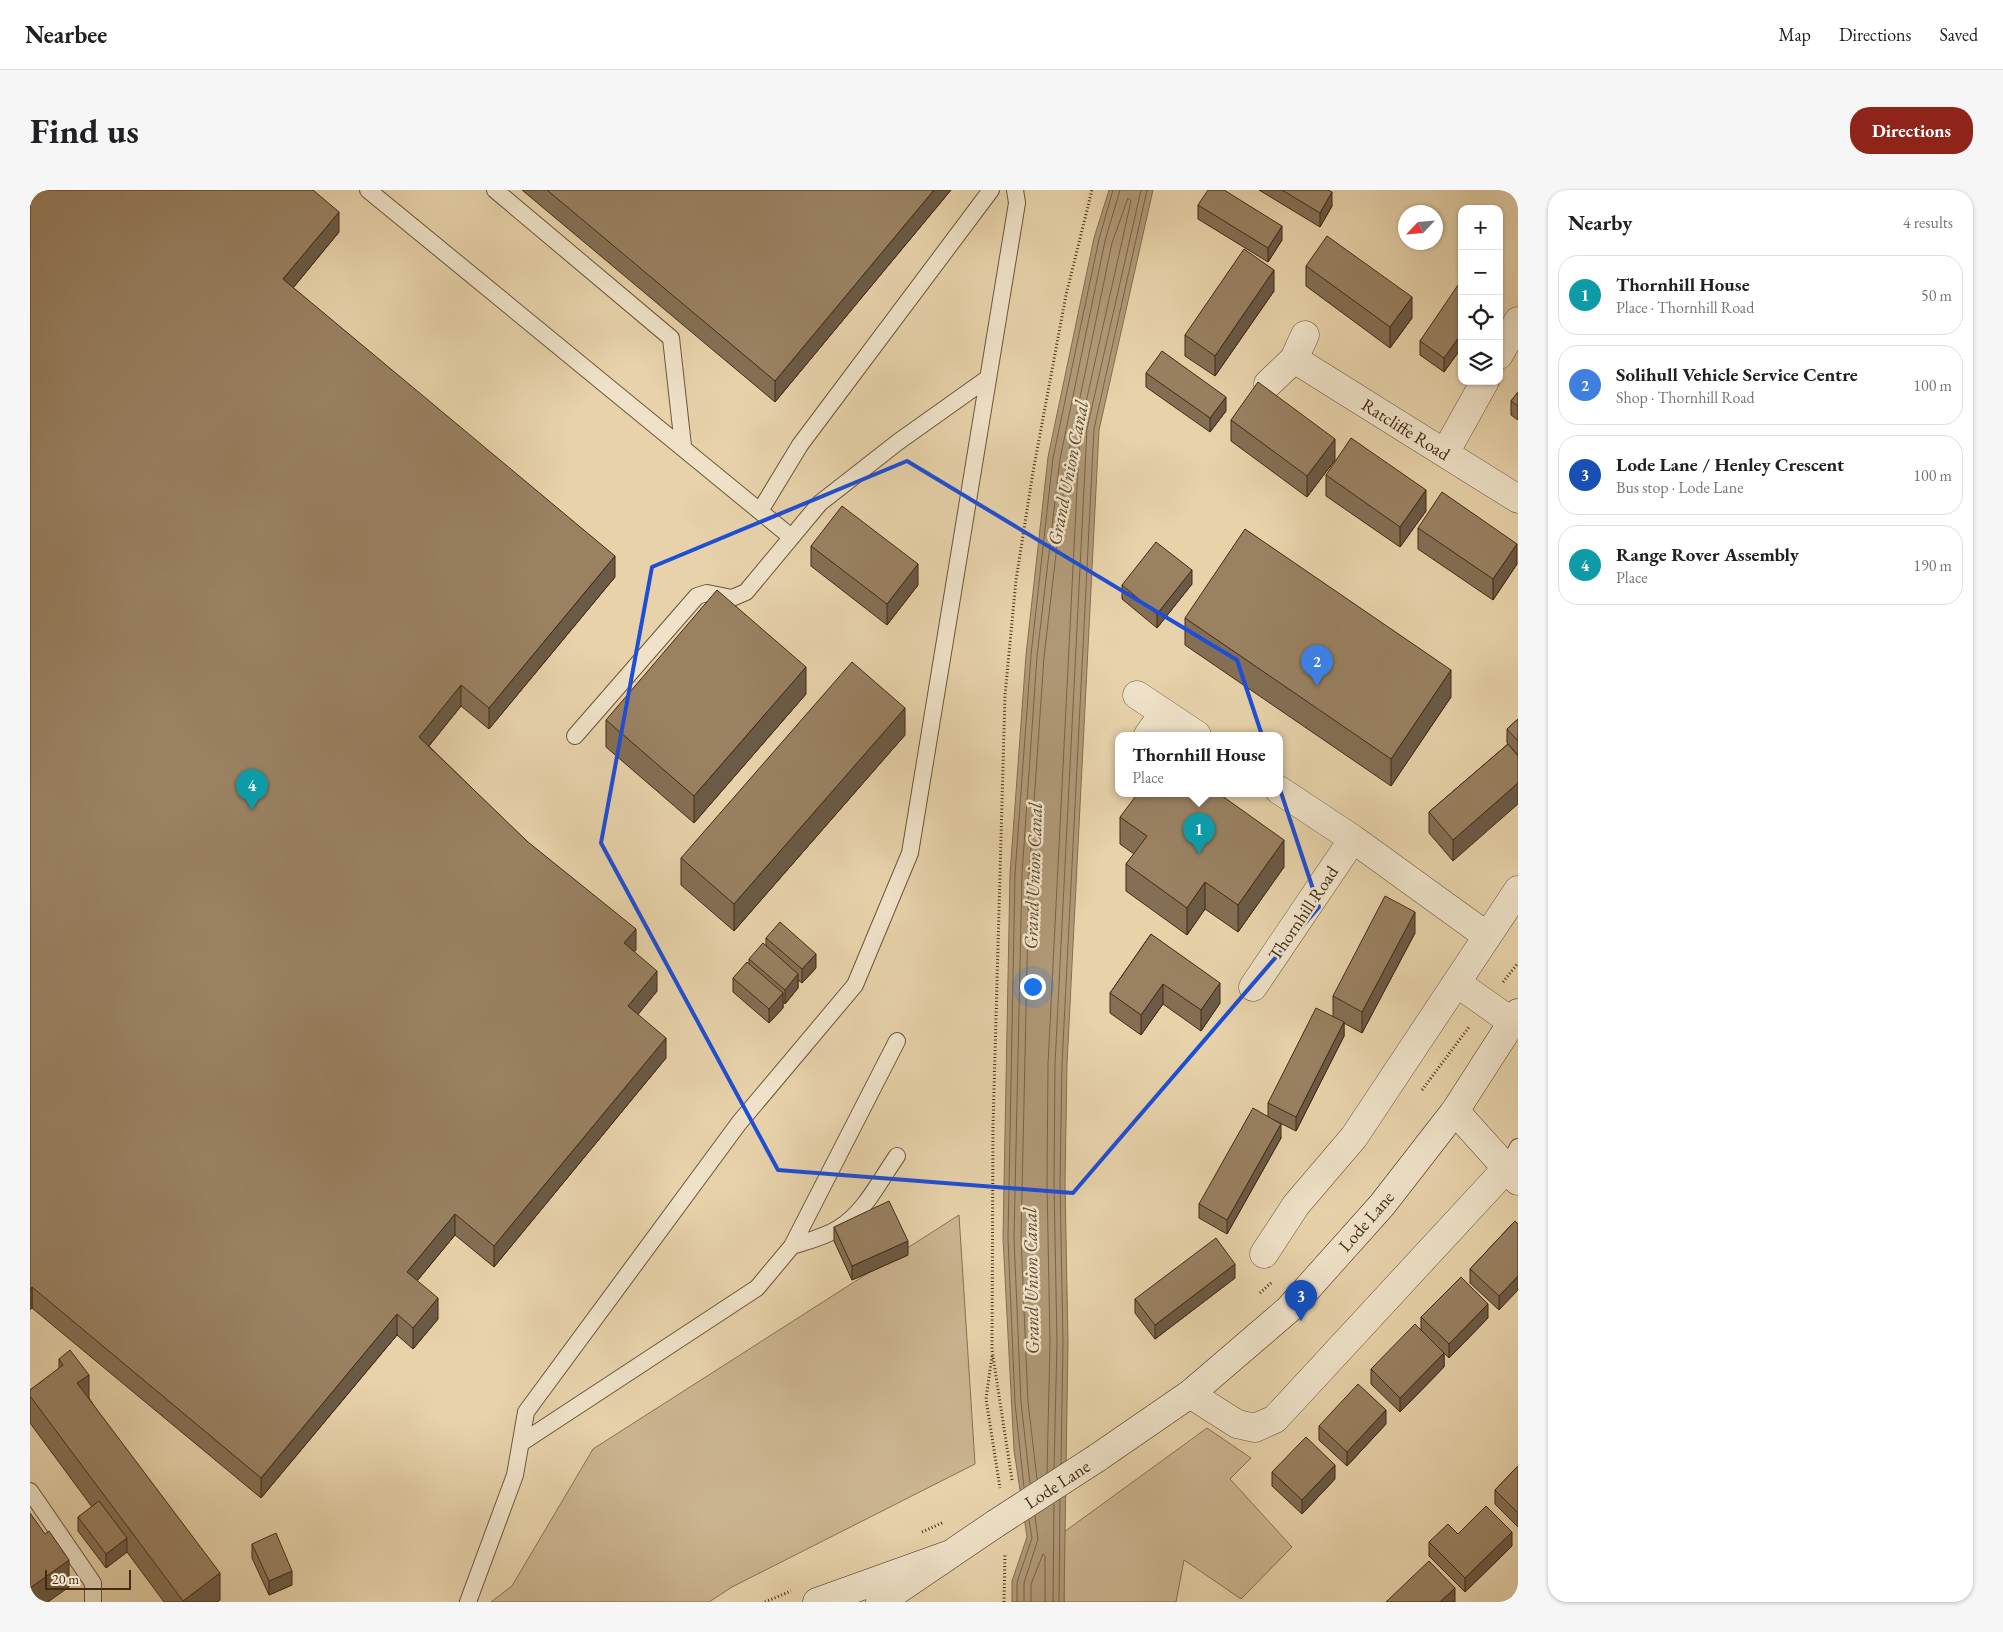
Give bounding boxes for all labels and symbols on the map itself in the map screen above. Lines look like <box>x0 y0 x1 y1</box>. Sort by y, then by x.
north arrow <box>1398 205 1443 250</box>
street label: Ratcliffe Road <box>1358 393 1455 466</box>
water label: Grand Union Canal <box>1042 398 1094 548</box>
pin: 2 <box>1301 645 1333 686</box>
pin: 4 <box>236 769 268 810</box>
water label: Grand Union Canal <box>1018 802 1048 950</box>
pin: 1 <box>1183 813 1215 854</box>
street label: Thornhill Road <box>1263 861 1344 965</box>
your location <box>1020 974 1046 1000</box>
street label: Lode Lane <box>1333 1186 1399 1256</box>
water label: Grand Union Canal <box>1017 1207 1045 1355</box>
pin: 3 <box>1285 1280 1317 1321</box>
street label: Lode Lane <box>1020 1454 1094 1514</box>
scale bar <box>45 1567 131 1590</box>

